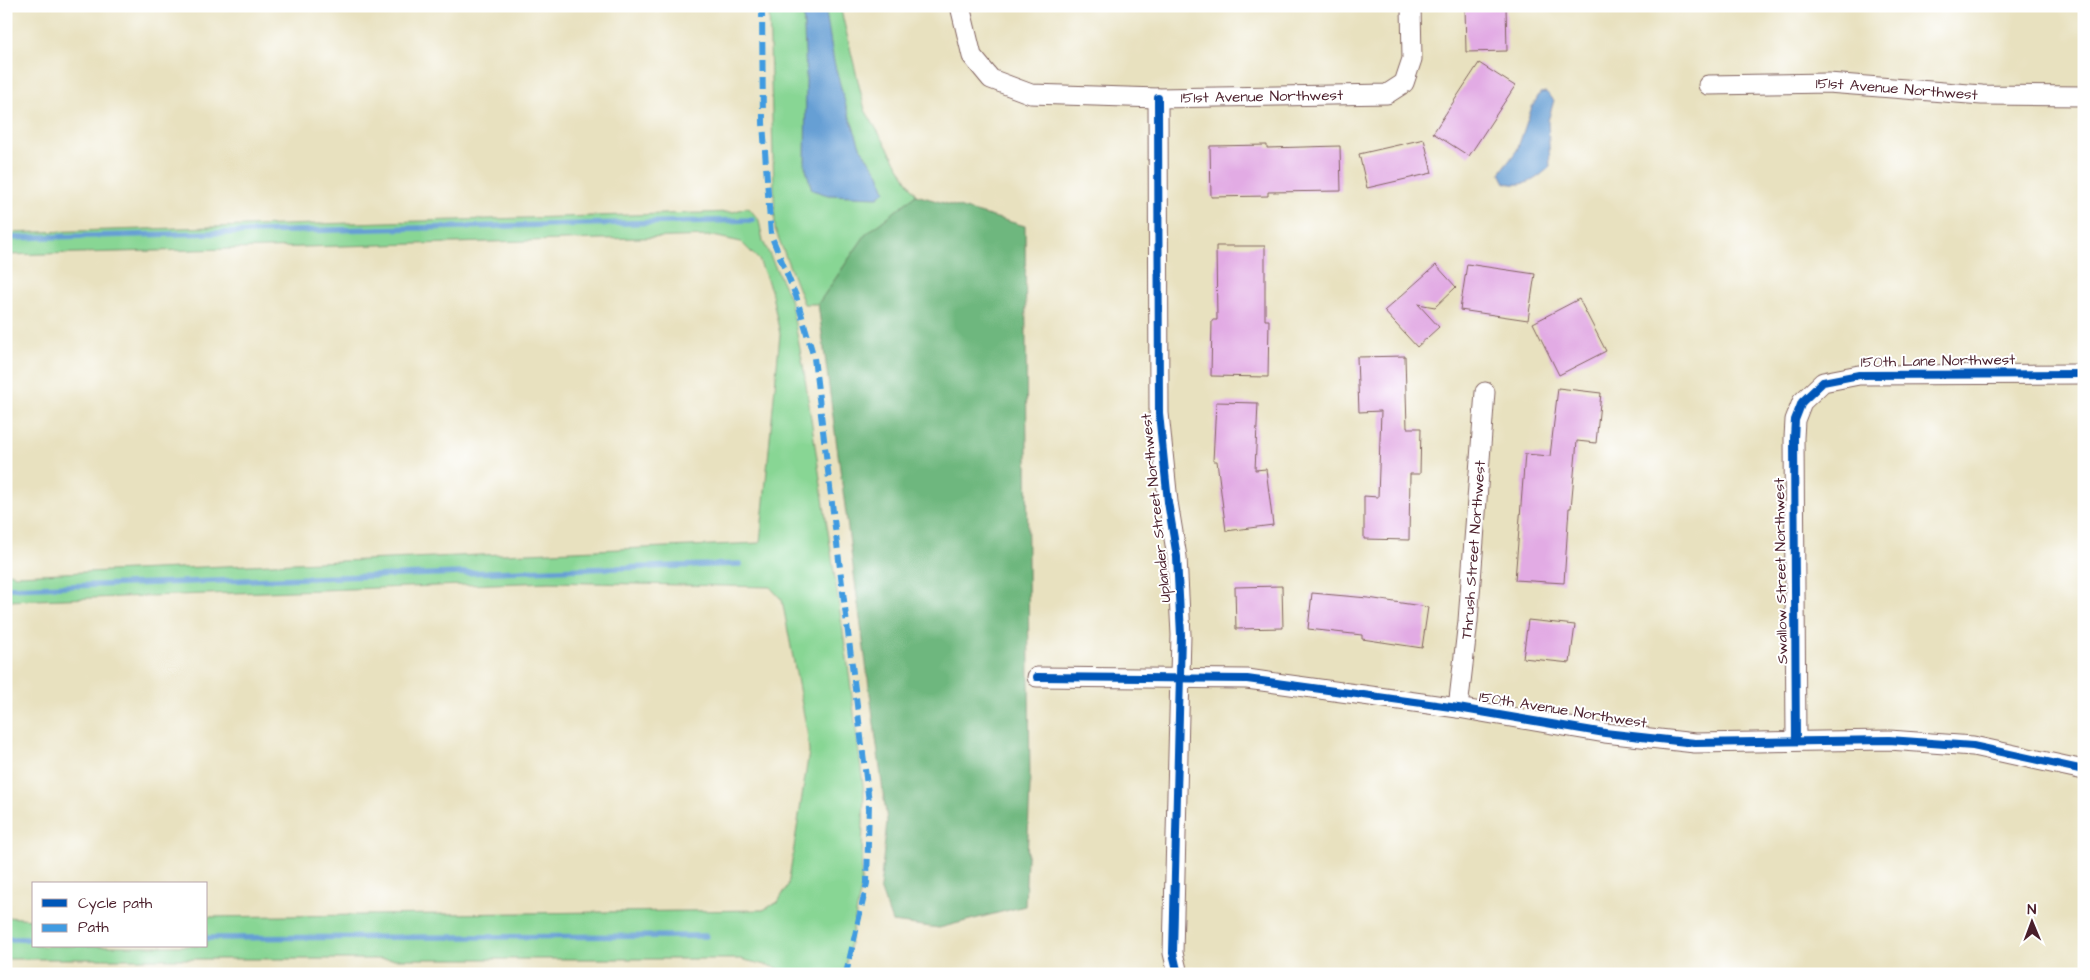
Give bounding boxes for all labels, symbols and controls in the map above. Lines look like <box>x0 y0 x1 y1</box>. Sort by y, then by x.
street label: 151st Avenue Northwest <box>1816 72 1979 105</box>
street label: 151st Avenue Northwest <box>1181 84 1343 108</box>
street label: 150th Lane Northwest <box>1861 349 2015 373</box>
street label: Uplander Street Northwest <box>1136 412 1176 604</box>
street label: Thrush Street Northwest <box>1455 459 1490 640</box>
street label: Swallow Street Northwest <box>1769 478 1793 664</box>
street label: 150th Avenue Northwest <box>1478 686 1648 734</box>
legend <box>32 882 208 948</box>
text: Cycle path <box>78 893 153 915</box>
north arrow <box>2008 898 2058 948</box>
text: N <box>2027 900 2037 920</box>
text: Path <box>78 917 109 938</box>

